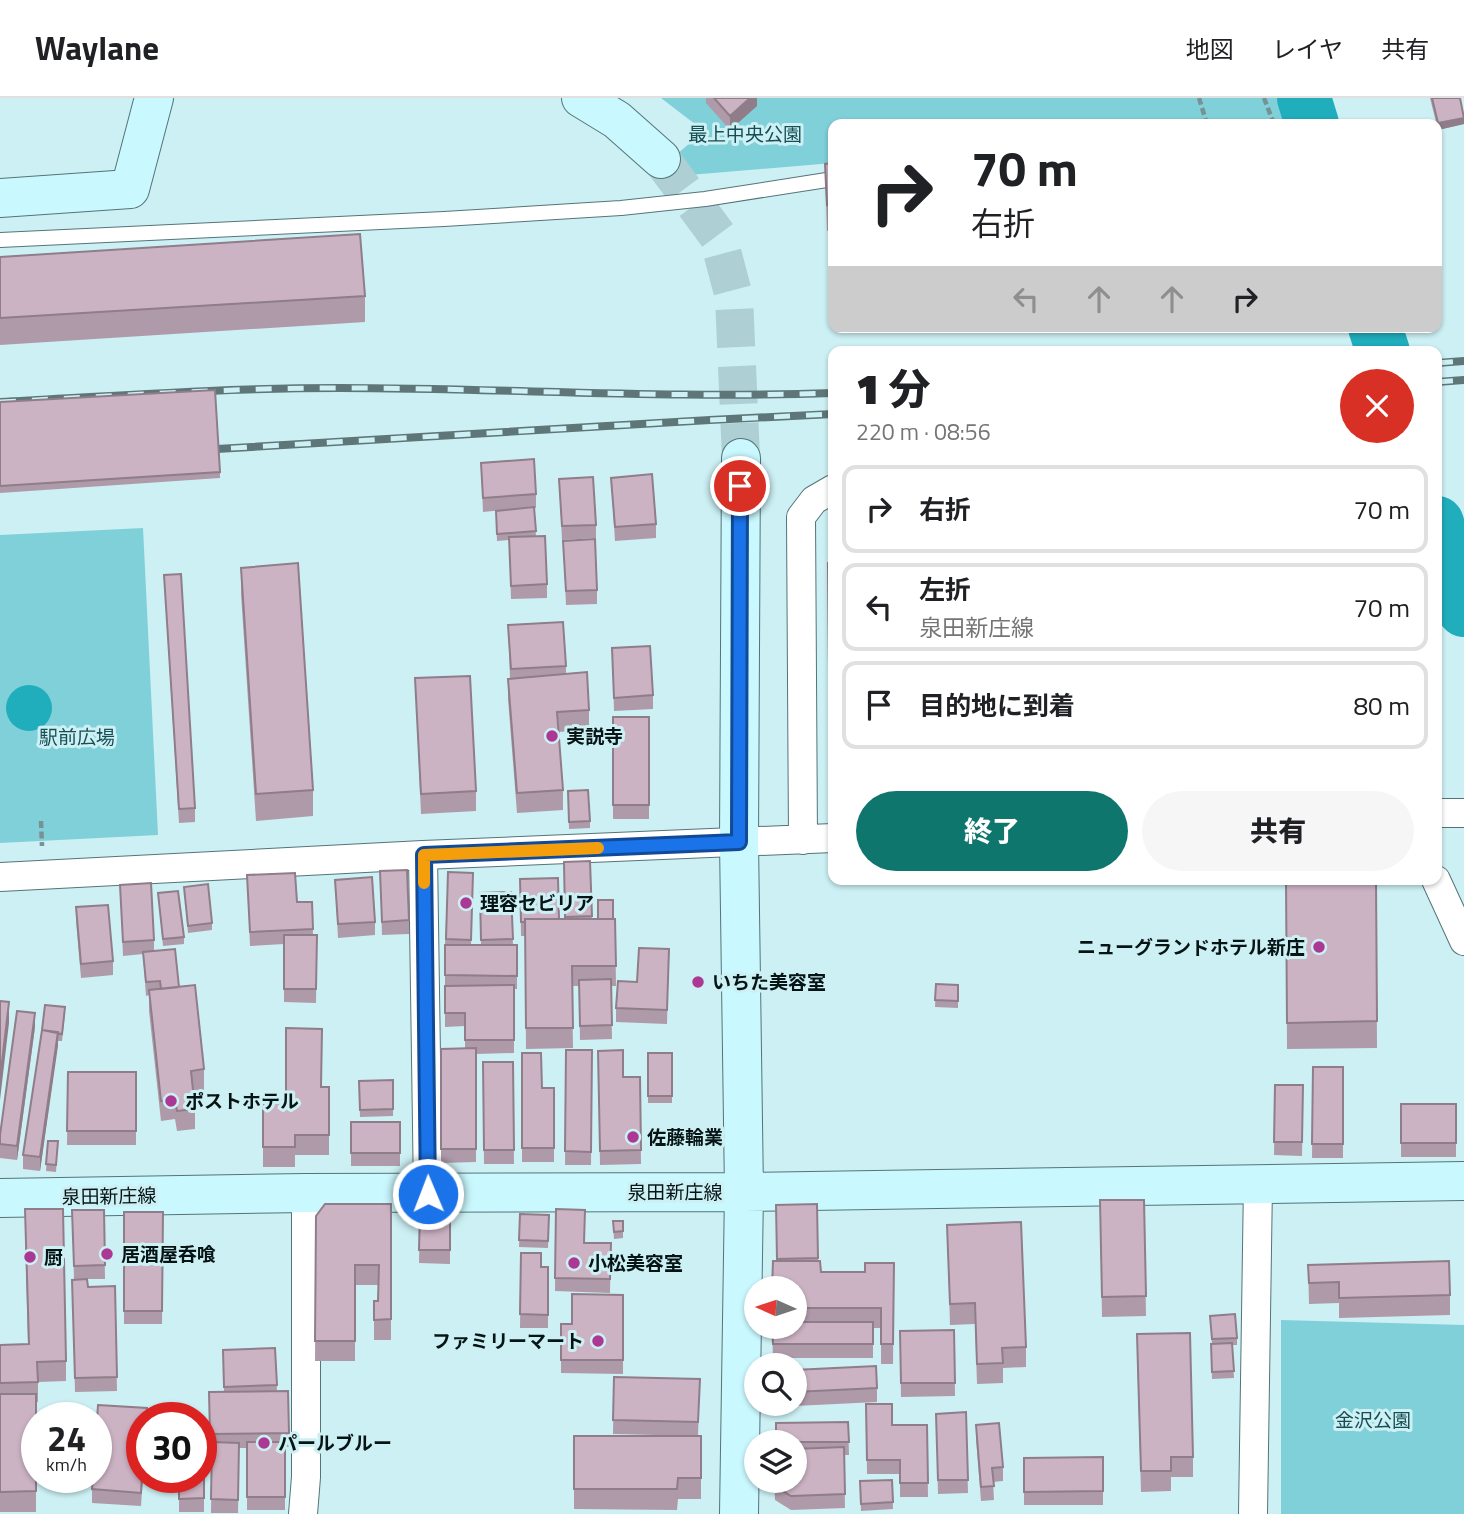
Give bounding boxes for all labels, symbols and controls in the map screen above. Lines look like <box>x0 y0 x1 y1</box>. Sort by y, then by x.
text: Waylane <box>35 23 159 73</box>
text: 地図 <box>1186 31 1234 67</box>
text: レイヤ <box>1272 31 1343 67</box>
text: 共有 <box>1381 31 1429 67</box>
park label: 最上中央公園 <box>688 119 802 148</box>
text: 70 m <box>971 130 1078 205</box>
icon: right <box>856 147 947 238</box>
text: 右折 <box>971 199 1035 247</box>
icon: left <box>1007 280 1045 318</box>
icon: ahead <box>1080 280 1118 318</box>
icon: ahead <box>1153 280 1191 318</box>
icon: right <box>1226 280 1264 318</box>
text: 1 分 <box>856 356 930 420</box>
button: close <box>1340 369 1414 443</box>
text: 220 m · 08:56 <box>856 414 991 449</box>
pin <box>710 456 770 516</box>
icon: arrive <box>721 467 759 505</box>
icon: right <box>860 490 898 528</box>
text: 右折 <box>919 490 971 529</box>
text: 70 m <box>1353 490 1410 529</box>
text: 左折 <box>919 570 971 609</box>
icon: left <box>860 588 898 626</box>
text: 70 m <box>1353 588 1410 627</box>
text: 泉田新庄線 <box>919 610 1034 645</box>
icon: arrive <box>860 686 898 724</box>
text: 目的地に到着 <box>919 686 1075 725</box>
text: 80 m <box>1353 686 1410 725</box>
place label: 実説寺 <box>566 721 623 750</box>
park label: 駅前広場 <box>39 722 115 751</box>
marker: 実説寺 <box>544 728 560 744</box>
button: 終了 <box>856 791 1128 871</box>
button: 共有 <box>1142 791 1414 871</box>
place label: 理容セビリア <box>480 888 594 917</box>
marker: 理容セビリア <box>458 895 474 911</box>
place label: ニューグランドホテル新庄 <box>1077 932 1305 961</box>
marker: ニューグランドホテル新庄 <box>1311 939 1327 955</box>
place label: いちた美容室 <box>712 967 826 996</box>
marker: いちた美容室 <box>690 974 706 990</box>
place label: ポストホテル <box>185 1086 299 1115</box>
marker: ポストホテル <box>163 1093 179 1109</box>
place label: 佐藤輪業 <box>647 1122 723 1151</box>
marker: 佐藤輪業 <box>625 1129 641 1145</box>
position arrow <box>391 1157 465 1231</box>
street label: 泉田新庄線 <box>627 1177 723 1206</box>
street label: 泉田新庄線 <box>61 1180 157 1211</box>
place label: 居酒屋呑喰 <box>121 1239 216 1268</box>
place label: 厨 <box>44 1242 63 1271</box>
marker: 居酒屋呑喰 <box>99 1246 115 1262</box>
place label: 小松美容室 <box>588 1248 683 1277</box>
marker: 厨 <box>22 1249 38 1265</box>
marker: 小松美容室 <box>566 1255 582 1271</box>
north arrow <box>744 1276 807 1339</box>
map controls <box>744 1276 807 1493</box>
place label: ファミリーマート <box>432 1326 584 1355</box>
marker: ファミリーマート <box>590 1333 606 1349</box>
button: search <box>744 1353 807 1416</box>
speed limit sign: 30 <box>126 1402 217 1493</box>
park label: 金沢公園 <box>1335 1405 1411 1434</box>
text: 24 <box>47 1411 86 1465</box>
place label: パールブルー <box>278 1428 392 1457</box>
button: layers <box>744 1430 807 1493</box>
marker: パールブルー <box>256 1435 272 1451</box>
text: km/h <box>46 1451 87 1478</box>

